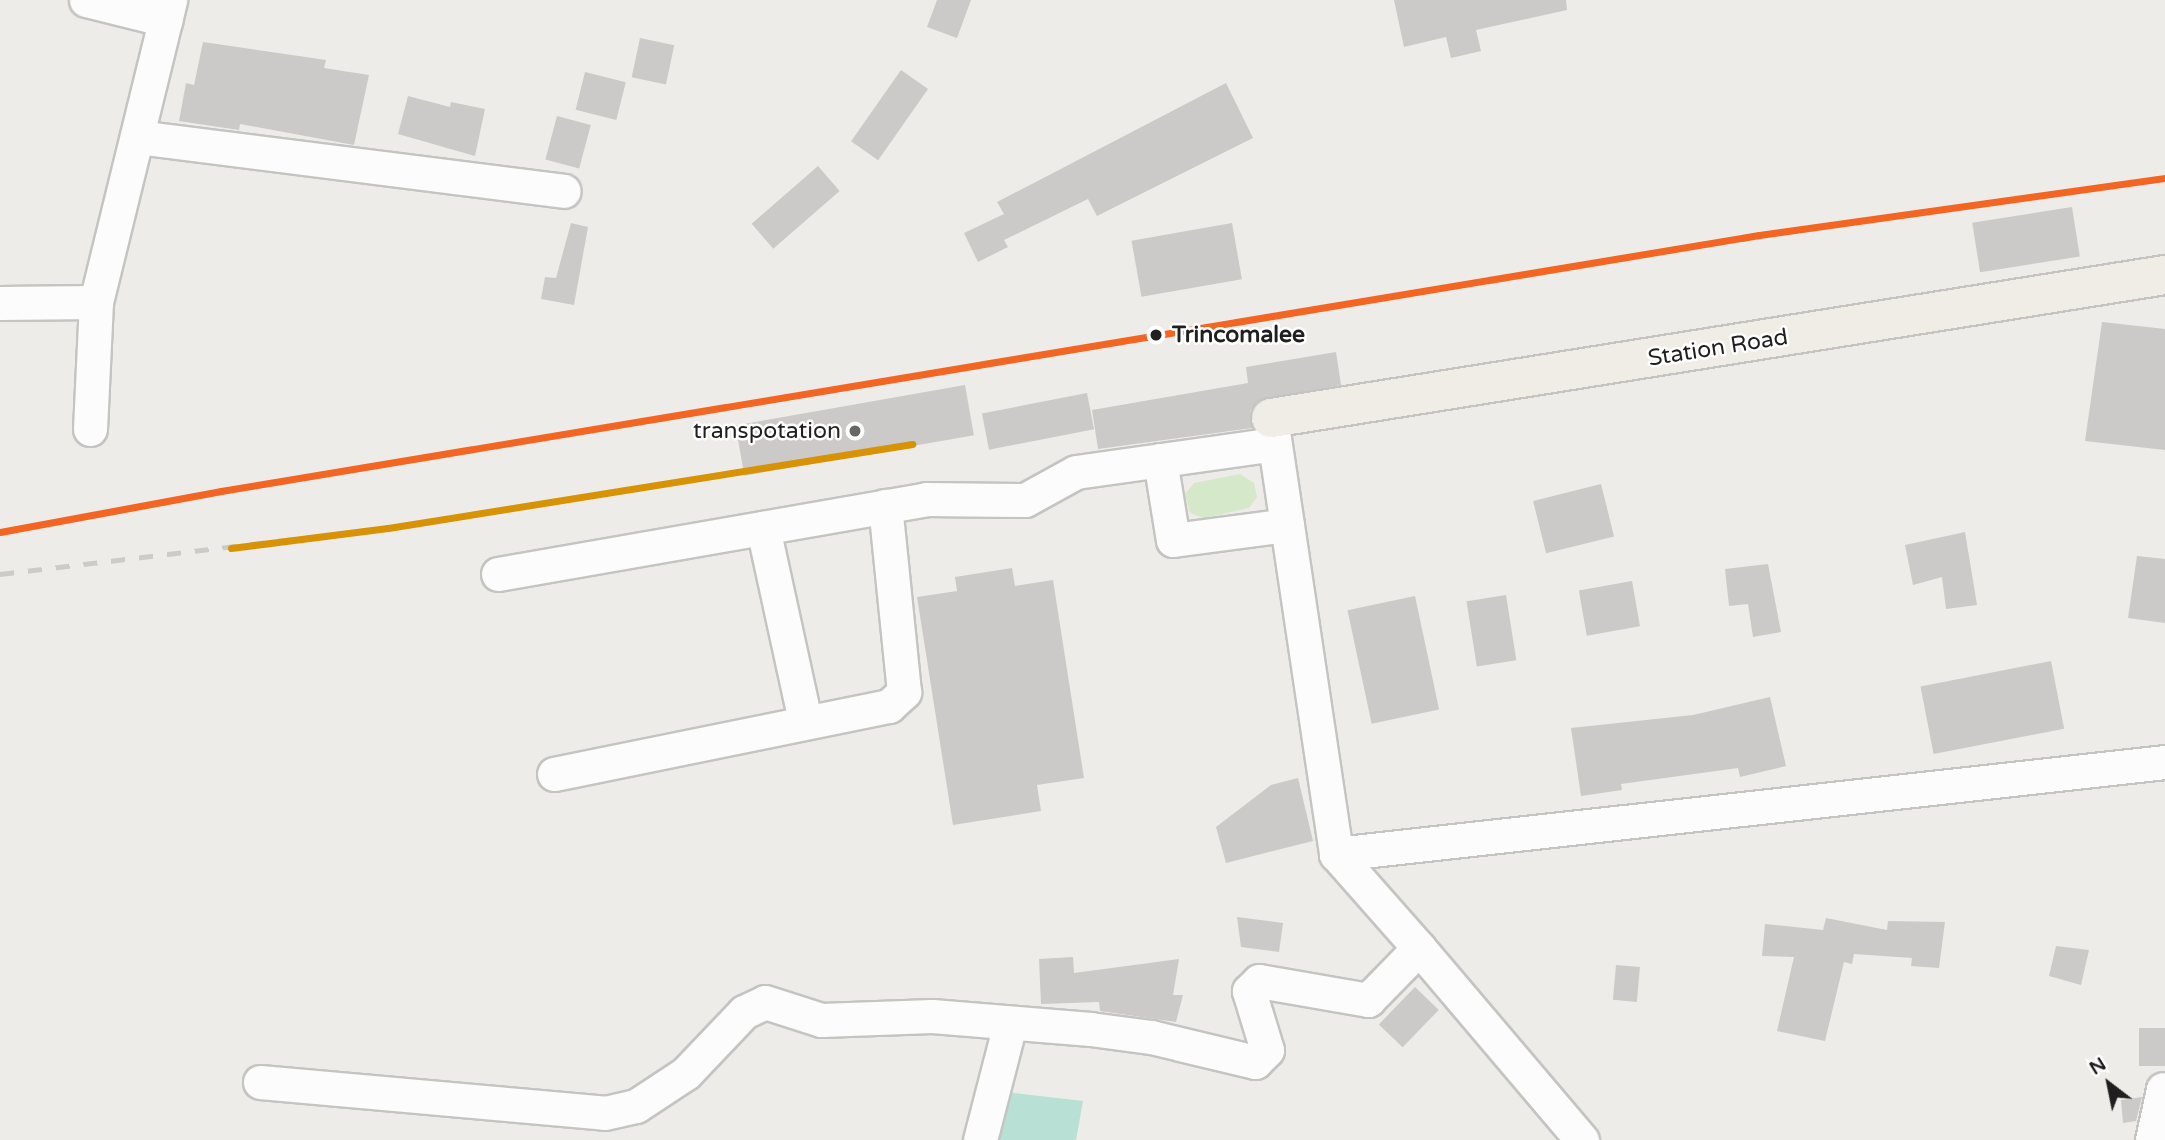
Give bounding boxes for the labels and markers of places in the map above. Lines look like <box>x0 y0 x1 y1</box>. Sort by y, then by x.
place label: Trincomalee <box>1172 321 1305 349</box>
marker: Trincomalee <box>1146 325 1166 345</box>
place label: transpotation <box>693 417 841 445</box>
marker: transpotation <box>847 423 863 439</box>

